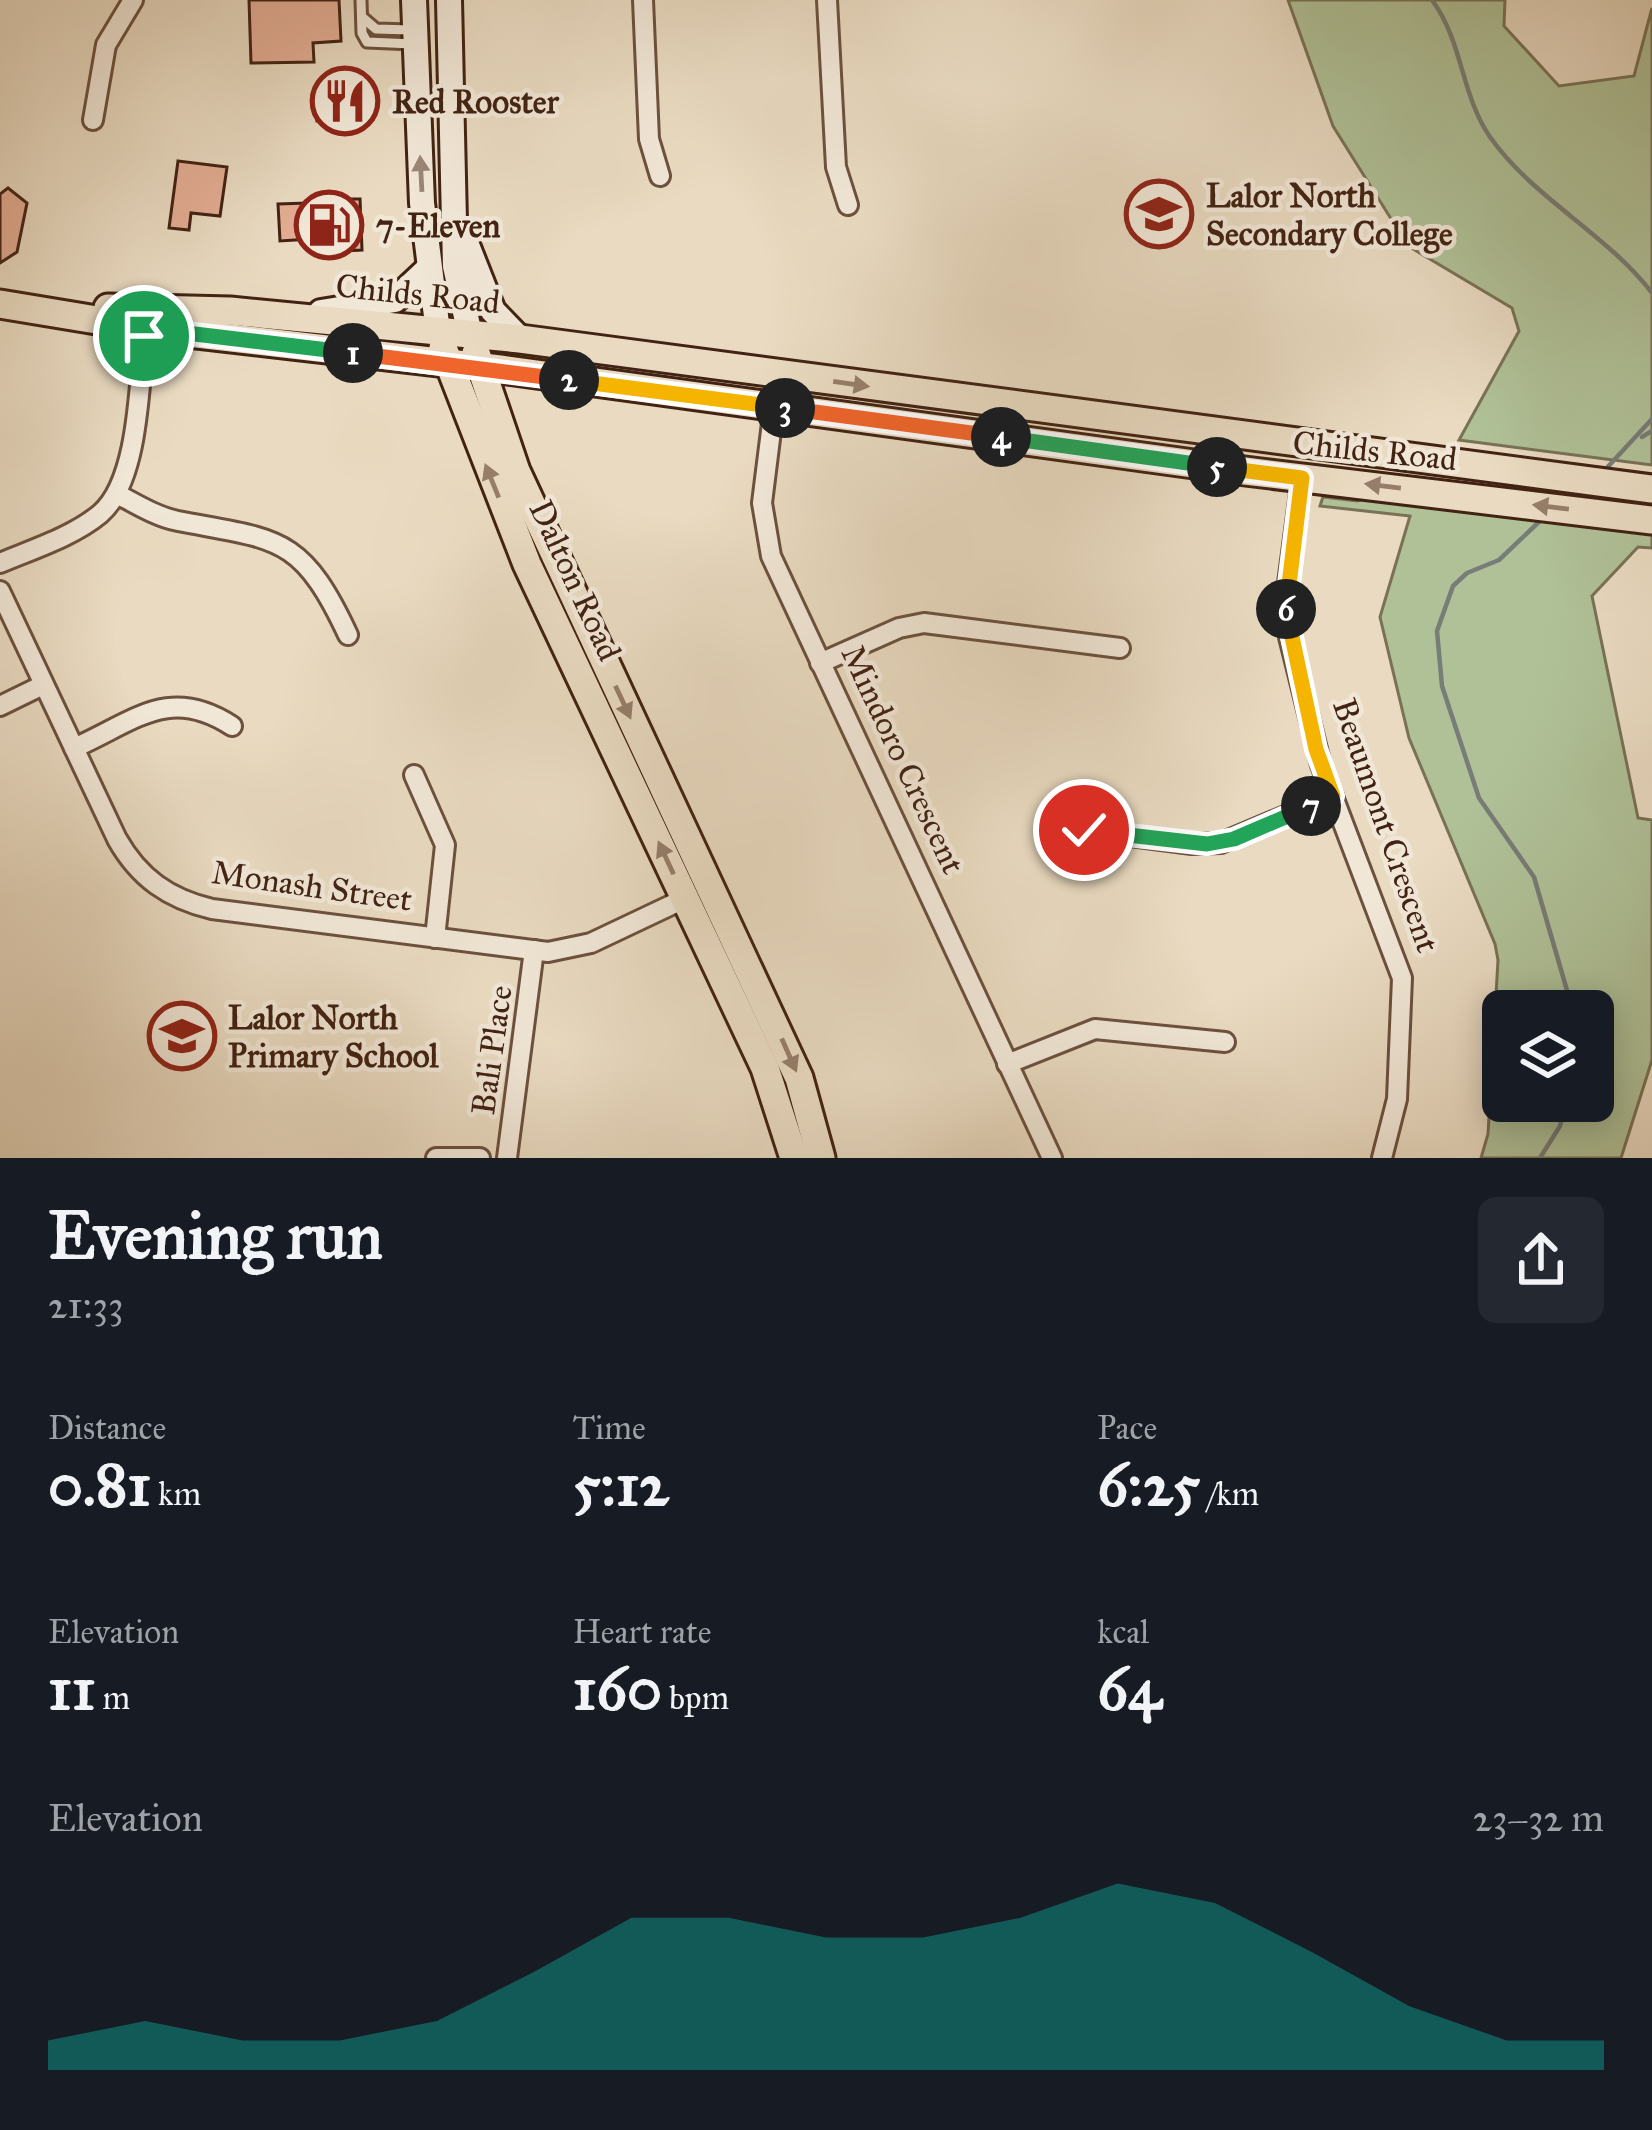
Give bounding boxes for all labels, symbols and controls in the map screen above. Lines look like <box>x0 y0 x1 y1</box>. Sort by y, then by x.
restaurant icon: Red Rooster <box>310 66 380 136</box>
place label: Red Rooster <box>392 82 560 122</box>
one-way arrow <box>411 154 430 192</box>
place label: Lalor North Secondary College <box>1206 176 1453 254</box>
school or university icon: Lalor North Secondary College <box>1124 179 1194 249</box>
fuel station icon: 7-Eleven <box>294 190 364 260</box>
place label: 7-Eleven <box>376 206 500 246</box>
street label: Childs Road <box>334 265 502 323</box>
pin <box>93 285 195 387</box>
icon: arrive <box>111 303 177 369</box>
pin: 1 <box>323 323 383 383</box>
text: 1 <box>346 333 360 373</box>
pin: 2 <box>539 350 599 410</box>
text: 2 <box>561 360 577 400</box>
one-way arrow <box>833 375 870 394</box>
pin: 3 <box>755 378 815 438</box>
text: 3 <box>778 388 792 428</box>
pin: 4 <box>971 407 1031 467</box>
text: 4 <box>992 417 1010 457</box>
street label: Childs Road <box>1291 422 1459 480</box>
pin: 5 <box>1187 437 1247 497</box>
text: 5 <box>1209 447 1225 487</box>
one-way arrow <box>482 462 501 498</box>
one-way arrow <box>1364 477 1401 496</box>
street label: Dalton Road <box>520 494 630 667</box>
one-way arrow <box>1532 497 1569 516</box>
pin: 6 <box>1256 579 1316 639</box>
text: 6 <box>1278 589 1294 629</box>
street label: Mindoro Crescent <box>833 639 974 881</box>
one-way arrow <box>613 685 633 720</box>
street label: Beaumont Crescent <box>1324 693 1448 958</box>
pin: 7 <box>1281 776 1341 836</box>
pin <box>1033 779 1135 881</box>
text: 7 <box>1302 786 1320 826</box>
icon: check <box>1051 797 1117 863</box>
one-way arrow <box>656 840 676 875</box>
street label: Monash Street <box>209 852 415 920</box>
street label: Bali Place <box>463 983 521 1117</box>
map controls <box>1482 990 1614 1122</box>
button: layers <box>1482 990 1614 1122</box>
place label: Lalor North Primary School <box>228 998 440 1076</box>
school or university icon: Lalor North Primary School <box>147 1001 217 1071</box>
one-way arrow <box>779 1038 799 1073</box>
text: Evening run <box>48 1195 383 1276</box>
button: share <box>1478 1197 1604 1323</box>
text: 21:33 <box>48 1281 124 1329</box>
text: Distance <box>48 1408 166 1448</box>
text: Time <box>573 1408 646 1448</box>
text: Pace <box>1097 1408 1157 1448</box>
text: 0.81 <box>48 1448 151 1521</box>
text: 5:12 <box>573 1448 669 1521</box>
text: 6:25 <box>1097 1448 1200 1521</box>
text: km <box>151 1474 201 1514</box>
text: /km <box>1200 1474 1259 1514</box>
text: Elevation <box>48 1612 179 1652</box>
text: Heart rate <box>573 1612 711 1652</box>
text: kcal <box>1097 1612 1149 1652</box>
text: 11 <box>48 1652 95 1725</box>
text: 160 <box>573 1652 662 1725</box>
text: 64 <box>1097 1652 1162 1725</box>
text: m <box>95 1678 130 1718</box>
text: bpm <box>662 1678 729 1718</box>
text: Elevation <box>48 1794 203 1842</box>
text: 23–32 m <box>1473 1794 1604 1842</box>

